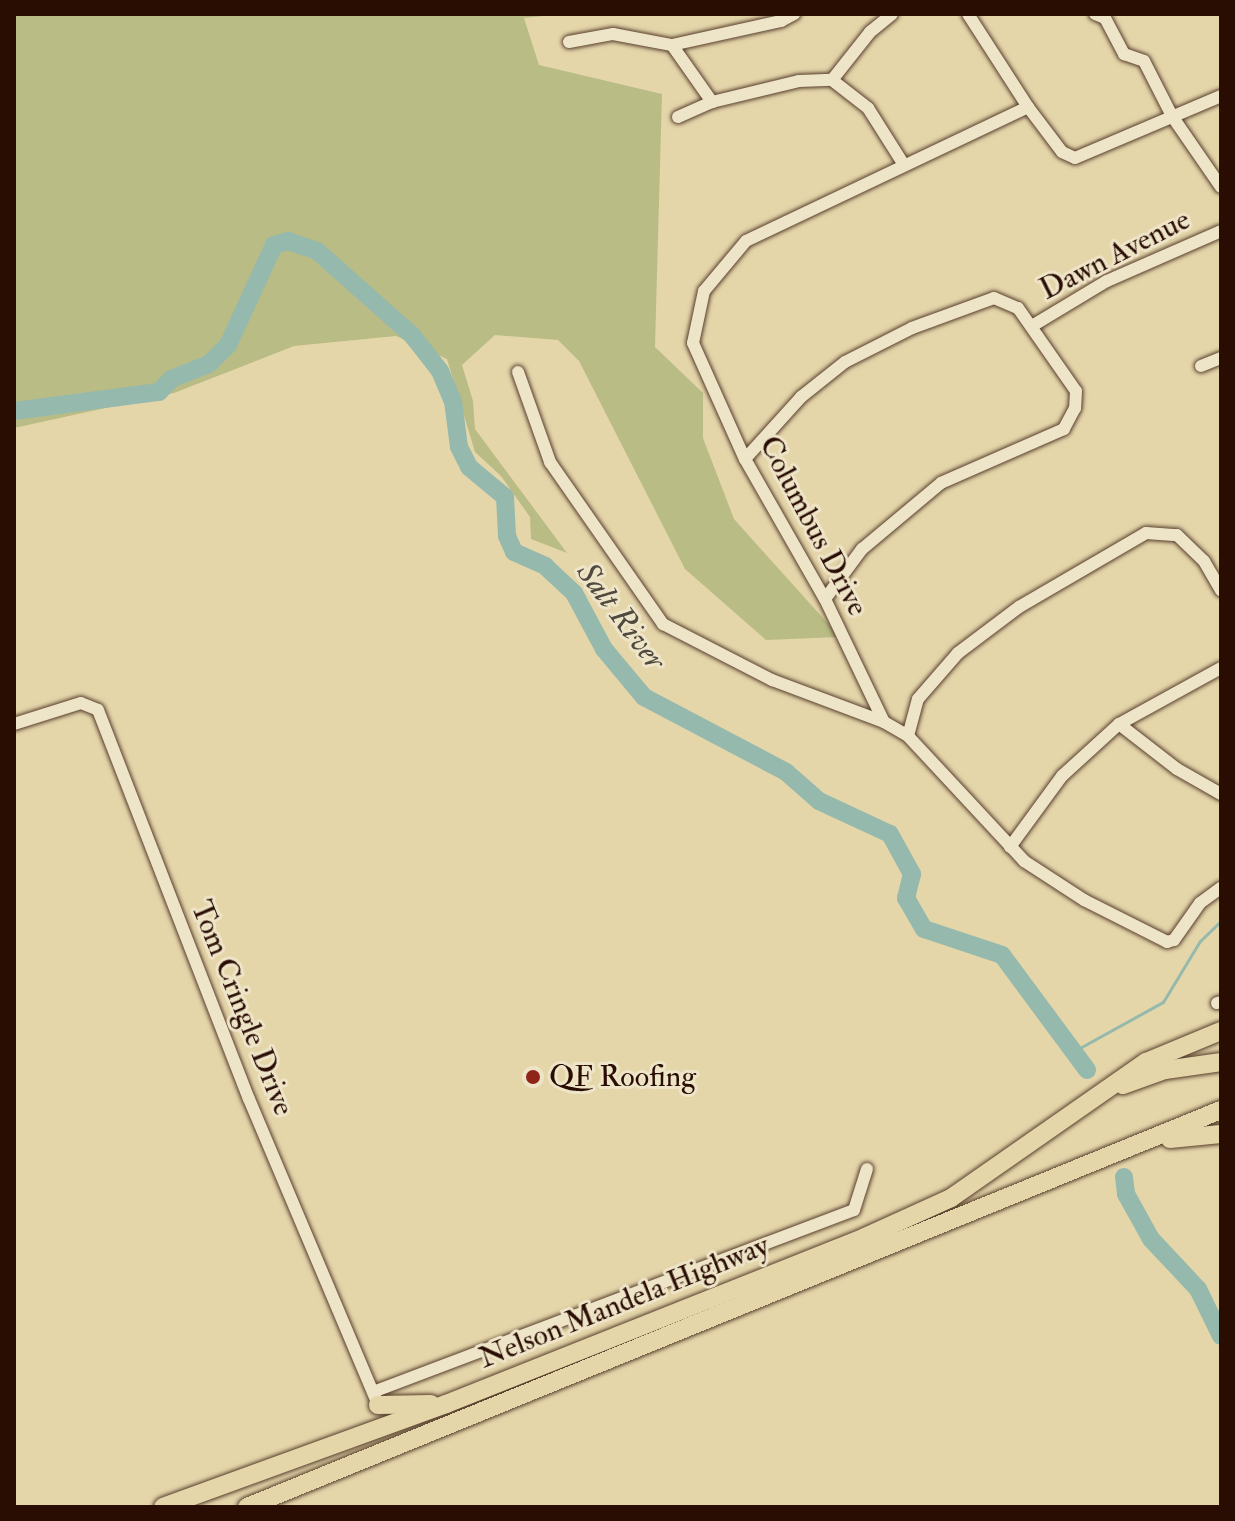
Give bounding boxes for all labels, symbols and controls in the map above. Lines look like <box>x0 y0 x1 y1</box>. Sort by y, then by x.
street label: Dawn Avenue <box>1034 202 1196 308</box>
street label: Columbus Drive <box>751 430 875 622</box>
water label: Salt River <box>568 555 674 677</box>
street label: Tom Cringle Drive <box>182 895 302 1121</box>
place label: QF Roofing <box>549 1059 696 1095</box>
marker: QF Roofing <box>524 1068 542 1086</box>
street label: Nelson Mandela Highway <box>474 1227 774 1377</box>

